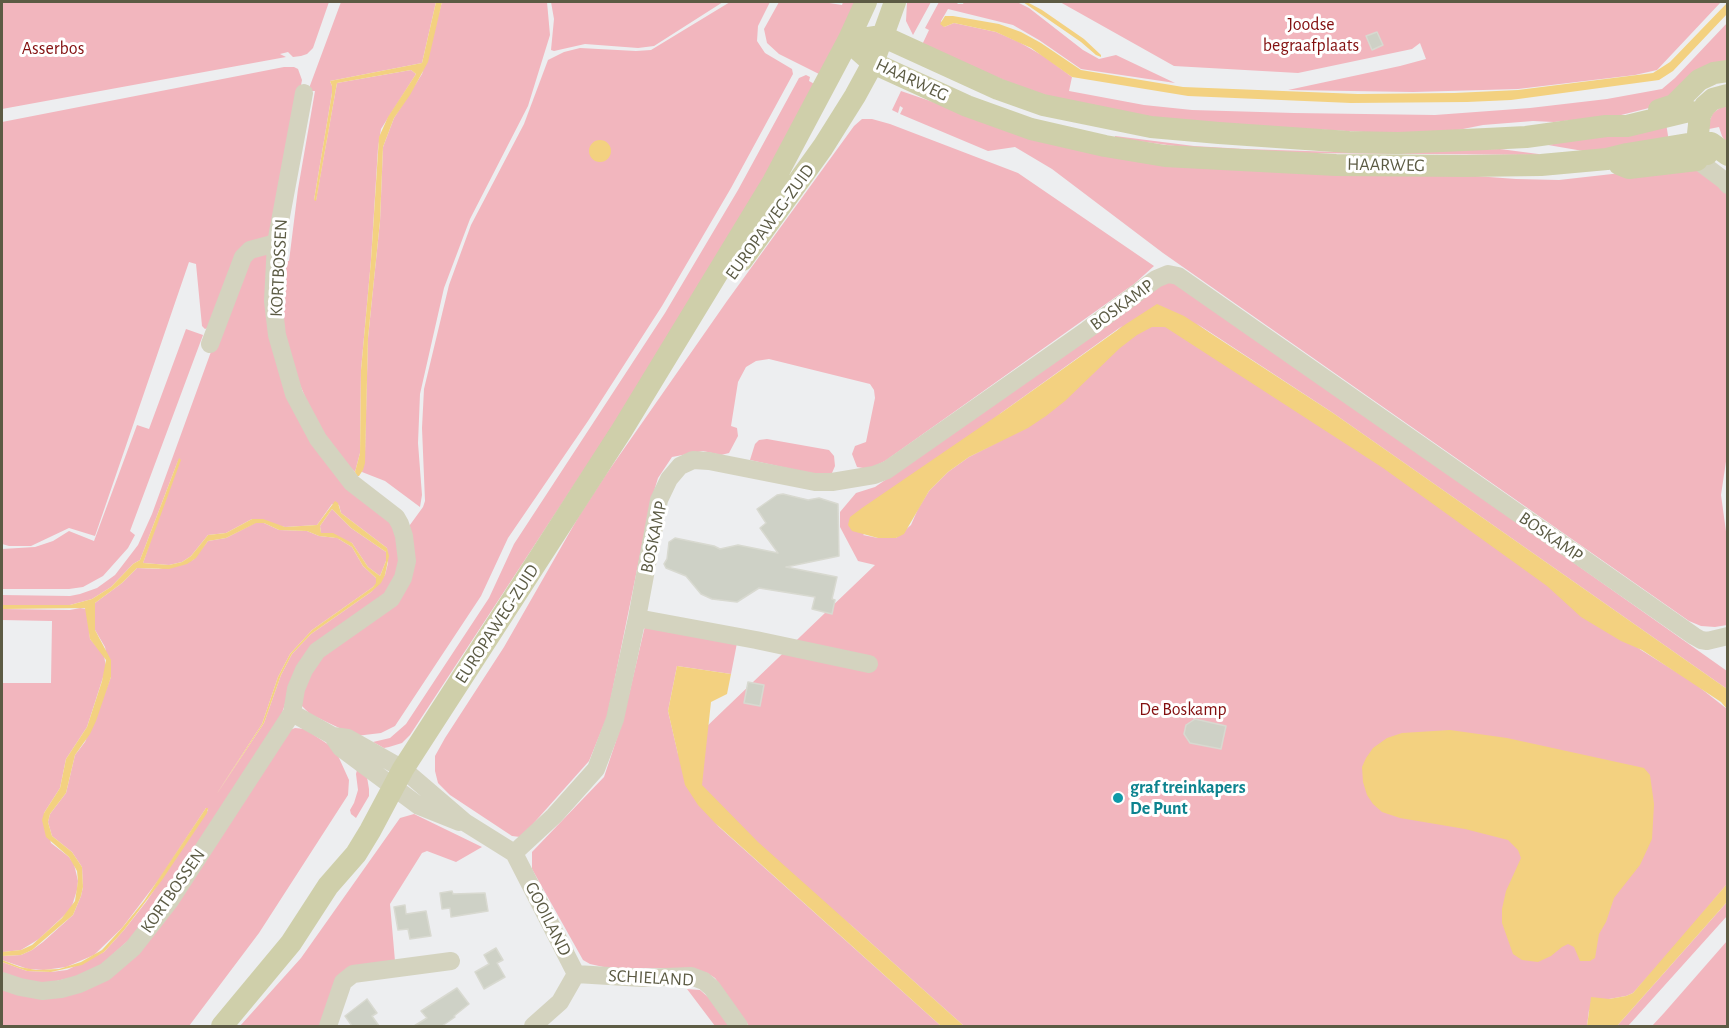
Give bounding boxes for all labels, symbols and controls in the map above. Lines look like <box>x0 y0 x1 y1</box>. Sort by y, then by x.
park label: Joodse begraafplaats <box>1263 14 1359 57</box>
park label: Asserbos <box>22 38 84 60</box>
street label: HAARWEG <box>872 54 952 106</box>
street label: HAARWEG <box>1347 154 1425 176</box>
street label: EUROPAWEG-ZUID <box>721 160 819 284</box>
street label: KORTBOSSEN <box>266 218 292 318</box>
street label: BOSKAMP <box>1086 275 1158 335</box>
street label: BOSKAMP <box>636 499 672 575</box>
street label: BOSKAMP <box>1515 507 1587 567</box>
street label: EUROPAWEG-ZUID <box>450 560 544 688</box>
park label: De Boskamp <box>1139 699 1227 721</box>
place label: graf treinkapers De Punt <box>1130 777 1246 820</box>
marker: graf treinkapers De Punt <box>1111 791 1125 805</box>
street label: KORTBOSSEN <box>136 845 210 937</box>
street label: GOOILAND <box>520 878 576 960</box>
street label: SCHIELAND <box>608 965 694 991</box>

